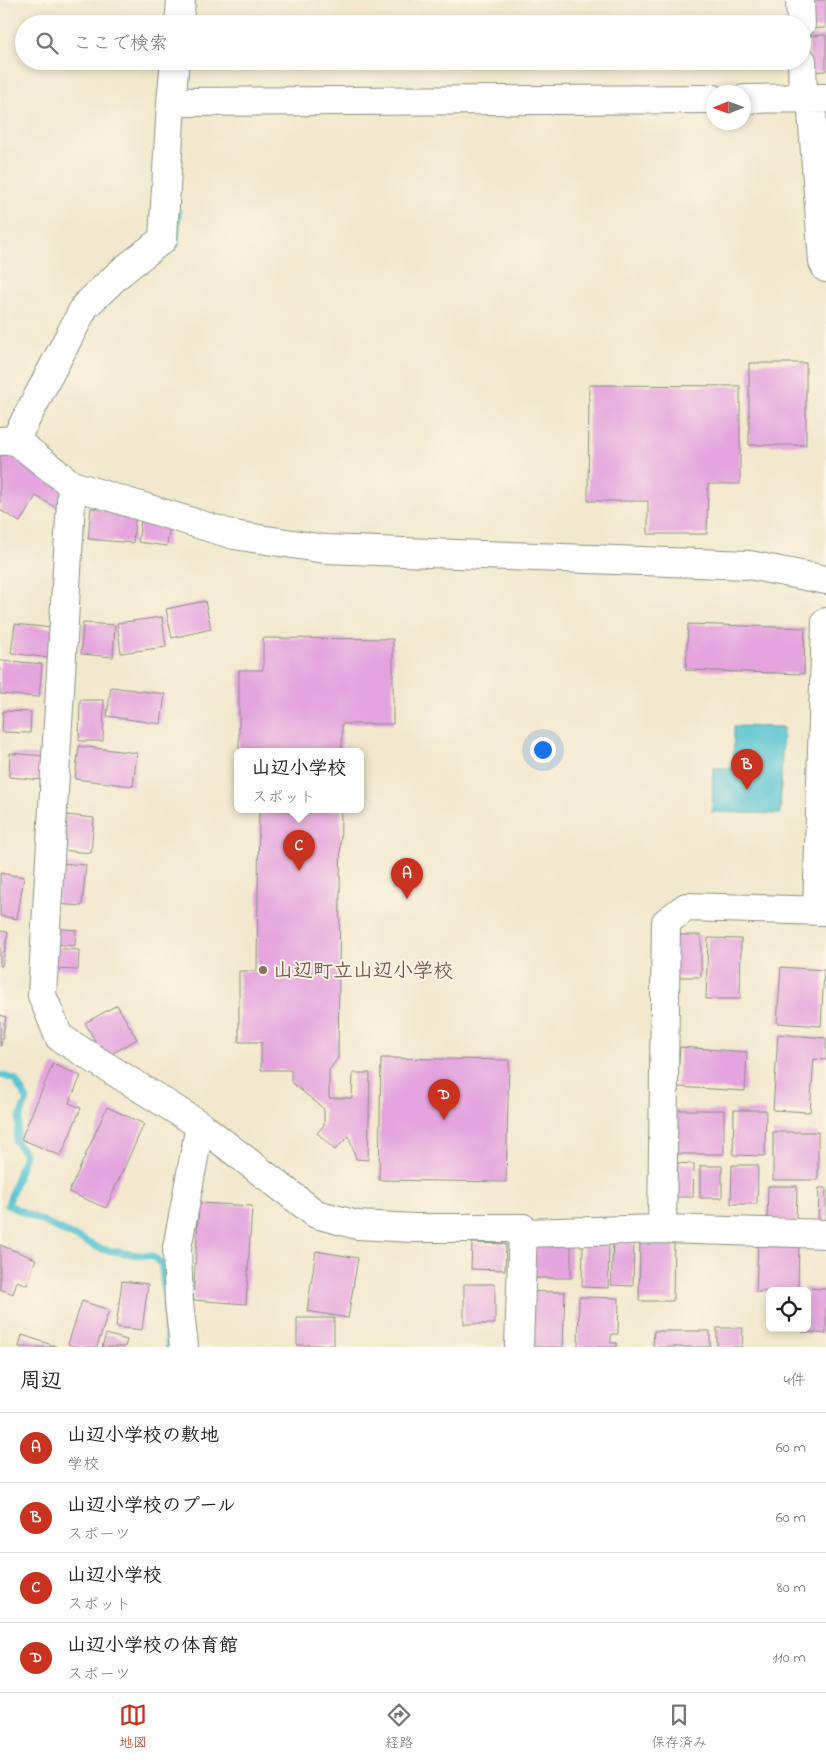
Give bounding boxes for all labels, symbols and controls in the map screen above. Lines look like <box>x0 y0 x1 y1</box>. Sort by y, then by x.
search box <box>15 15 811 70</box>
icon: search <box>33 29 61 57</box>
text: ここで検索 <box>73 31 168 58</box>
north arrow <box>706 85 751 130</box>
your location <box>530 737 556 763</box>
popup <box>234 748 364 813</box>
pin: B <box>731 749 763 790</box>
text: 山辺小学校 <box>251 756 347 783</box>
text: スポット <box>251 786 316 810</box>
pin: C <box>283 830 315 871</box>
pin: A <box>391 858 423 899</box>
place label: 山辺町立山辺小学校 <box>273 958 453 987</box>
marker: 山辺町立山辺小学校 <box>257 964 269 976</box>
pin: D <box>428 1079 460 1120</box>
map controls <box>766 1287 811 1332</box>
button: locate <box>766 1287 811 1332</box>
text: 周辺 <box>20 1367 62 1397</box>
text: 4件 <box>783 1369 806 1393</box>
text: 山辺小学校の敷地 <box>67 1423 219 1450</box>
text: A <box>31 1436 41 1460</box>
text: 60 m <box>776 1436 806 1460</box>
text: 学校 <box>67 1453 99 1477</box>
text: 山辺小学校のプール <box>67 1493 236 1520</box>
text: B <box>31 1506 41 1530</box>
text: 60 m <box>776 1506 806 1530</box>
text: スポーツ <box>67 1523 131 1547</box>
text: 山辺小学校 <box>67 1563 162 1590</box>
text: C <box>32 1576 40 1600</box>
text: 80 m <box>777 1576 806 1600</box>
text: スポット <box>67 1593 131 1617</box>
text: 山辺小学校の体育館 <box>67 1633 238 1660</box>
text: D <box>30 1646 42 1670</box>
text: 110 m <box>772 1646 806 1670</box>
text: スポーツ <box>67 1663 131 1687</box>
tab: 地図 <box>119 1701 147 1754</box>
tab: 経路 <box>385 1701 413 1754</box>
tab: 保存済み <box>651 1701 707 1754</box>

